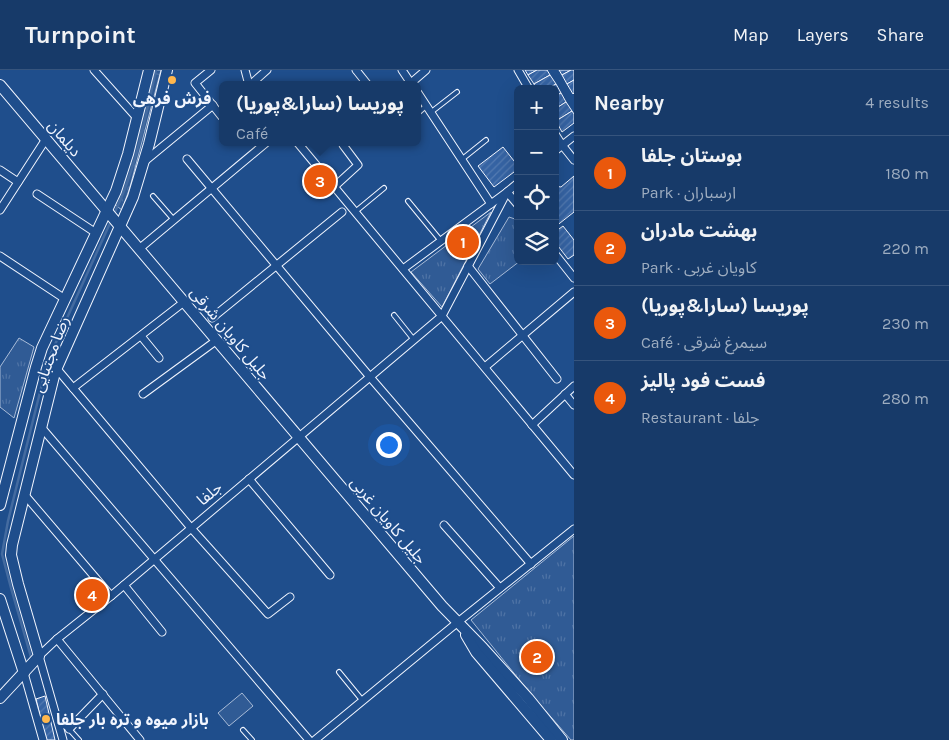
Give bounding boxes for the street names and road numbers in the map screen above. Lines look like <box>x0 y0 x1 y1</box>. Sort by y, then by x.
street label: دیلمان <box>44 116 85 161</box>
street label: جلیل کاویان شرقی <box>186 283 275 384</box>
street label: رضا مجتبایی <box>28 314 73 395</box>
street label: جلیل کاویان غربی <box>347 473 431 568</box>
street label: جلفا <box>193 477 226 509</box>

